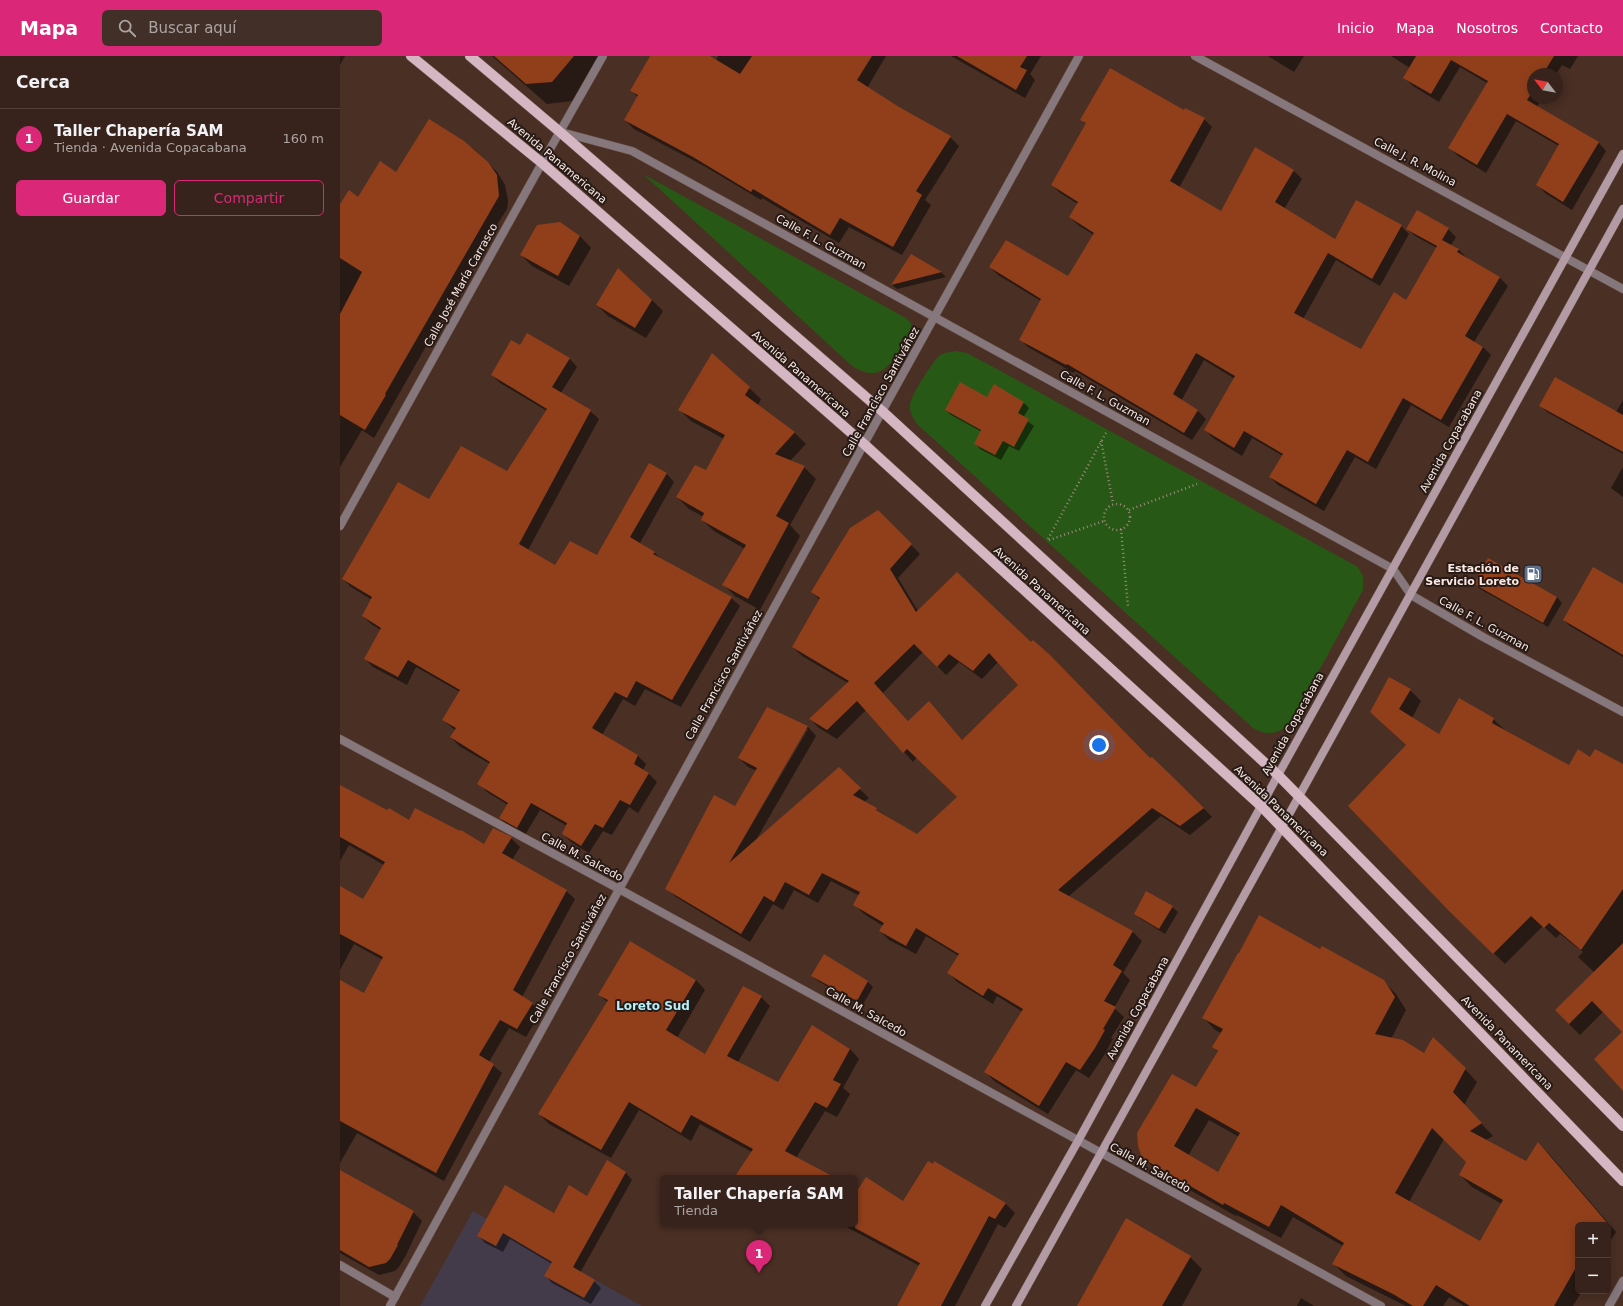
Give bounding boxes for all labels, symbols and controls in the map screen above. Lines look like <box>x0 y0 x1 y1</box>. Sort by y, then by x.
search box <box>102 10 382 46</box>
text: Mapa <box>20 17 78 39</box>
icon: search <box>116 17 138 39</box>
text: Buscar aquí <box>148 19 237 37</box>
text: Inicio <box>1337 20 1374 36</box>
text: Mapa <box>1396 20 1434 36</box>
text: Nosotros <box>1456 20 1518 36</box>
text: Contacto <box>1540 20 1603 36</box>
north arrow <box>1527 68 1563 104</box>
text: Cerca <box>16 72 70 92</box>
street label: Avenida Panamericana <box>505 116 609 206</box>
text: Taller Chapería SAM <box>54 122 223 140</box>
text: 1 <box>24 131 34 146</box>
text: 160 m <box>282 131 324 146</box>
street label: Calle J. R. Molina <box>1372 135 1458 189</box>
text: Tienda · Avenida Copacabana <box>54 140 247 155</box>
button: Guardar <box>16 180 166 216</box>
button: Compartir <box>174 180 324 216</box>
street label: Calle F. L. Guzman <box>774 212 868 272</box>
street label: Calle José María Carrasco <box>422 221 501 349</box>
street label: Calle Francisco Santiváñez <box>840 325 922 459</box>
street label: Avenida Panamericana <box>749 328 853 420</box>
street label: Calle F. L. Guzman <box>1058 368 1152 428</box>
street label: Avenida Copacabana <box>1417 387 1485 495</box>
street label: Avenida Panamericana <box>991 544 1093 638</box>
place label: Estación de Servicio Loreto <box>1425 562 1519 588</box>
fuel station icon: Estación de Servicio Loreto <box>1522 563 1544 585</box>
street label: Calle F. L. Guzman <box>1437 594 1531 654</box>
street label: Calle Francisco Santiváñez <box>683 608 765 742</box>
street label: Avenida Copacabana <box>1259 670 1327 778</box>
your location <box>1089 735 1109 755</box>
street label: Avenida Panamericana <box>1231 763 1331 859</box>
street label: Calle M. Salcedo <box>539 830 625 884</box>
street label: Calle Francisco Santiváñez <box>527 892 609 1026</box>
street label: Avenida Copacabana <box>1104 954 1172 1062</box>
street label: Calle M. Salcedo <box>823 984 909 1040</box>
street label: Avenida Panamericana <box>1459 993 1555 1093</box>
district label: Loreto Sud <box>616 999 690 1013</box>
street label: Calle M. Salcedo <box>1107 1140 1193 1196</box>
popup <box>660 1175 858 1227</box>
text: Taller Chapería SAM <box>674 1185 844 1203</box>
text: Tienda <box>674 1203 718 1218</box>
map controls <box>1575 1222 1611 1294</box>
button: + <box>1575 1222 1611 1258</box>
pin: 1 <box>746 1240 772 1273</box>
button: − <box>1575 1258 1611 1294</box>

